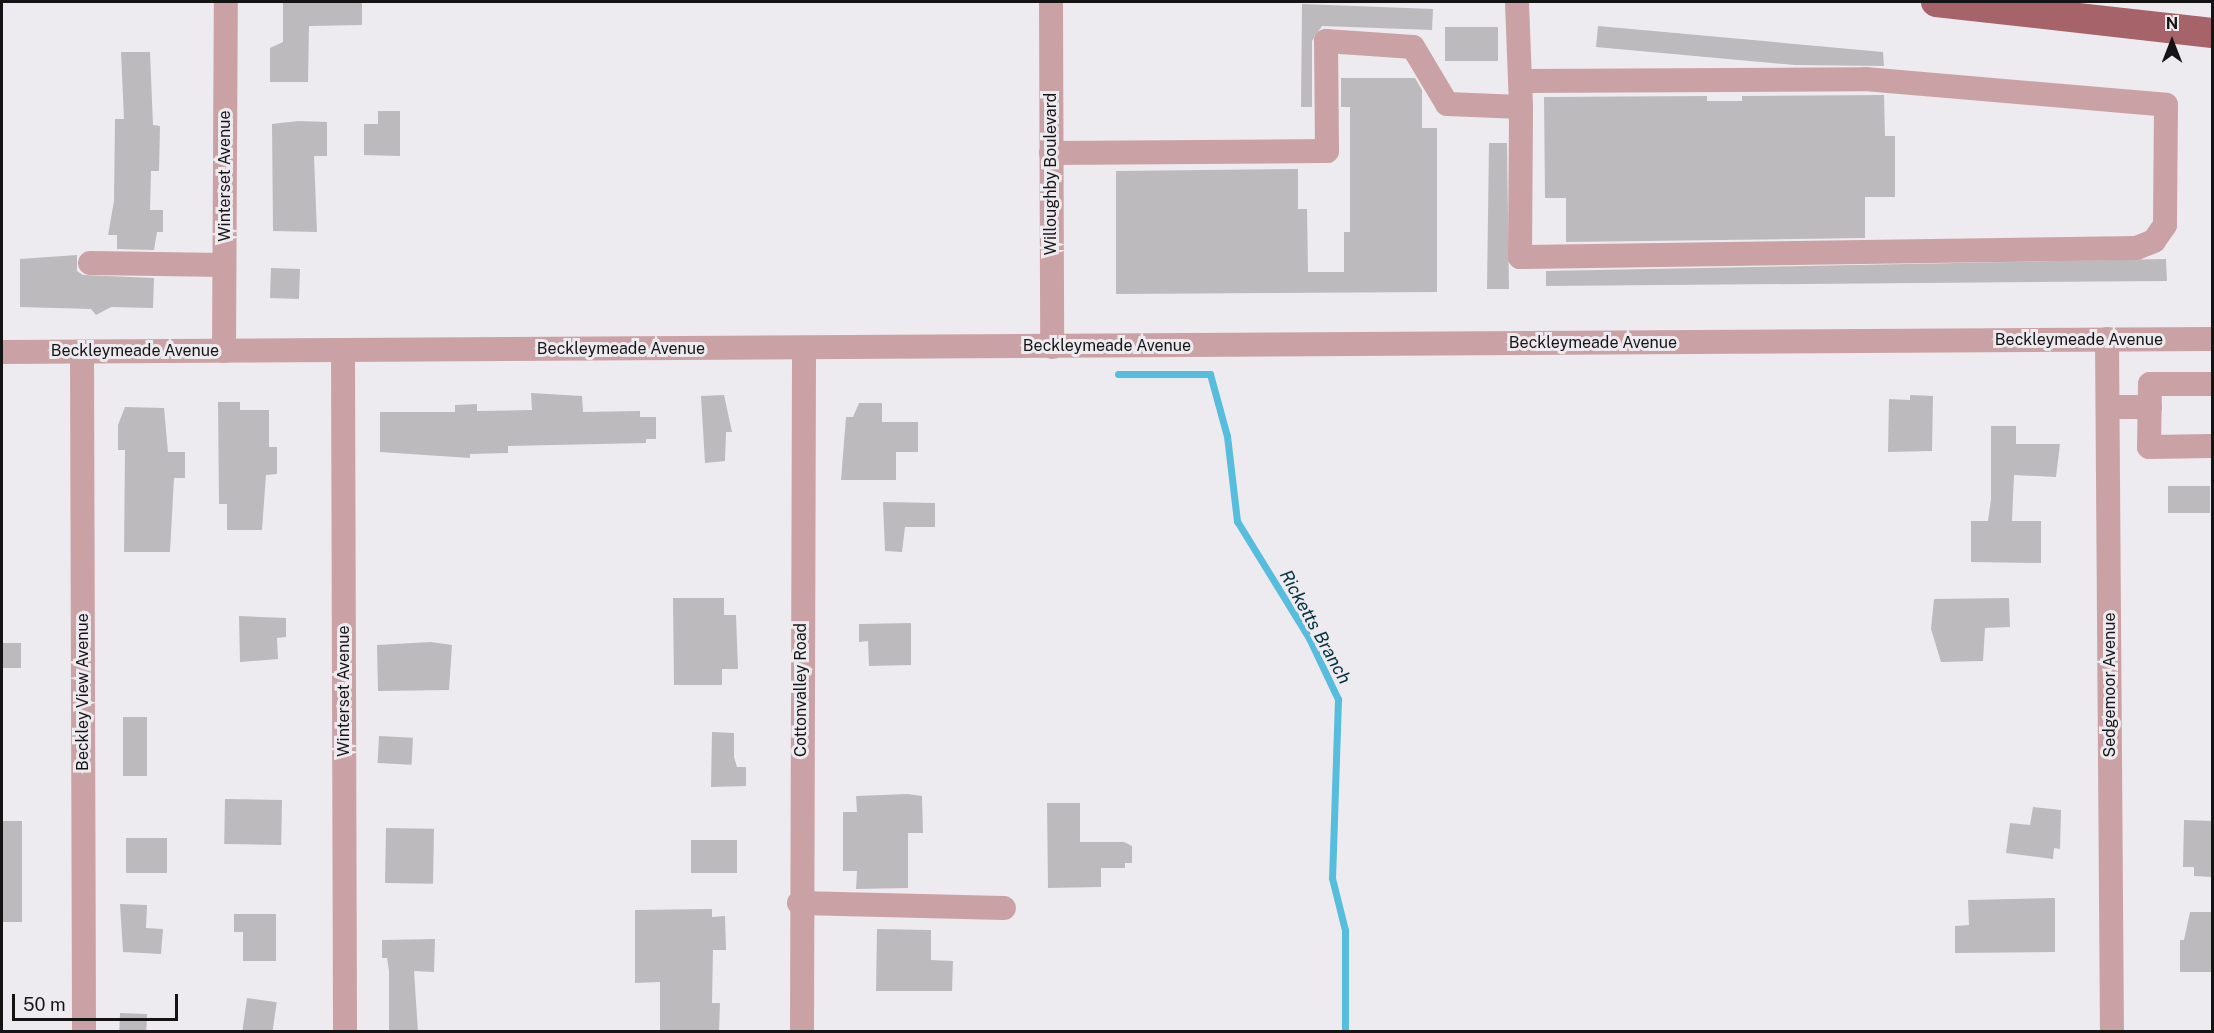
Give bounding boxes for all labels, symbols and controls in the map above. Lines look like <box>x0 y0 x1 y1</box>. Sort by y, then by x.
north arrow <box>2142 12 2202 72</box>
text: N <box>2166 14 2178 33</box>
street label: Willoughby Boulevard <box>1041 93 1061 255</box>
street label: Winterset Avenue <box>215 110 235 242</box>
street label: Beckleymeade Avenue <box>1995 330 2163 350</box>
street label: Beckleymeade Avenue <box>1509 333 1677 353</box>
street label: Beckleymeade Avenue <box>1023 336 1191 356</box>
street label: Beckleymeade Avenue <box>537 339 705 359</box>
street label: Beckleymeade Avenue <box>51 341 219 361</box>
water label: Ricketts Branch <box>1275 566 1355 688</box>
street label: Sedgemoor Avenue <box>2100 612 2120 758</box>
street label: Beckley View Avenue <box>73 613 93 771</box>
street label: Cottonvalley Road <box>791 623 811 757</box>
street label: Winterset Avenue <box>334 625 354 757</box>
scale bar <box>15 982 182 1020</box>
text: 50 m <box>23 994 66 1015</box>

